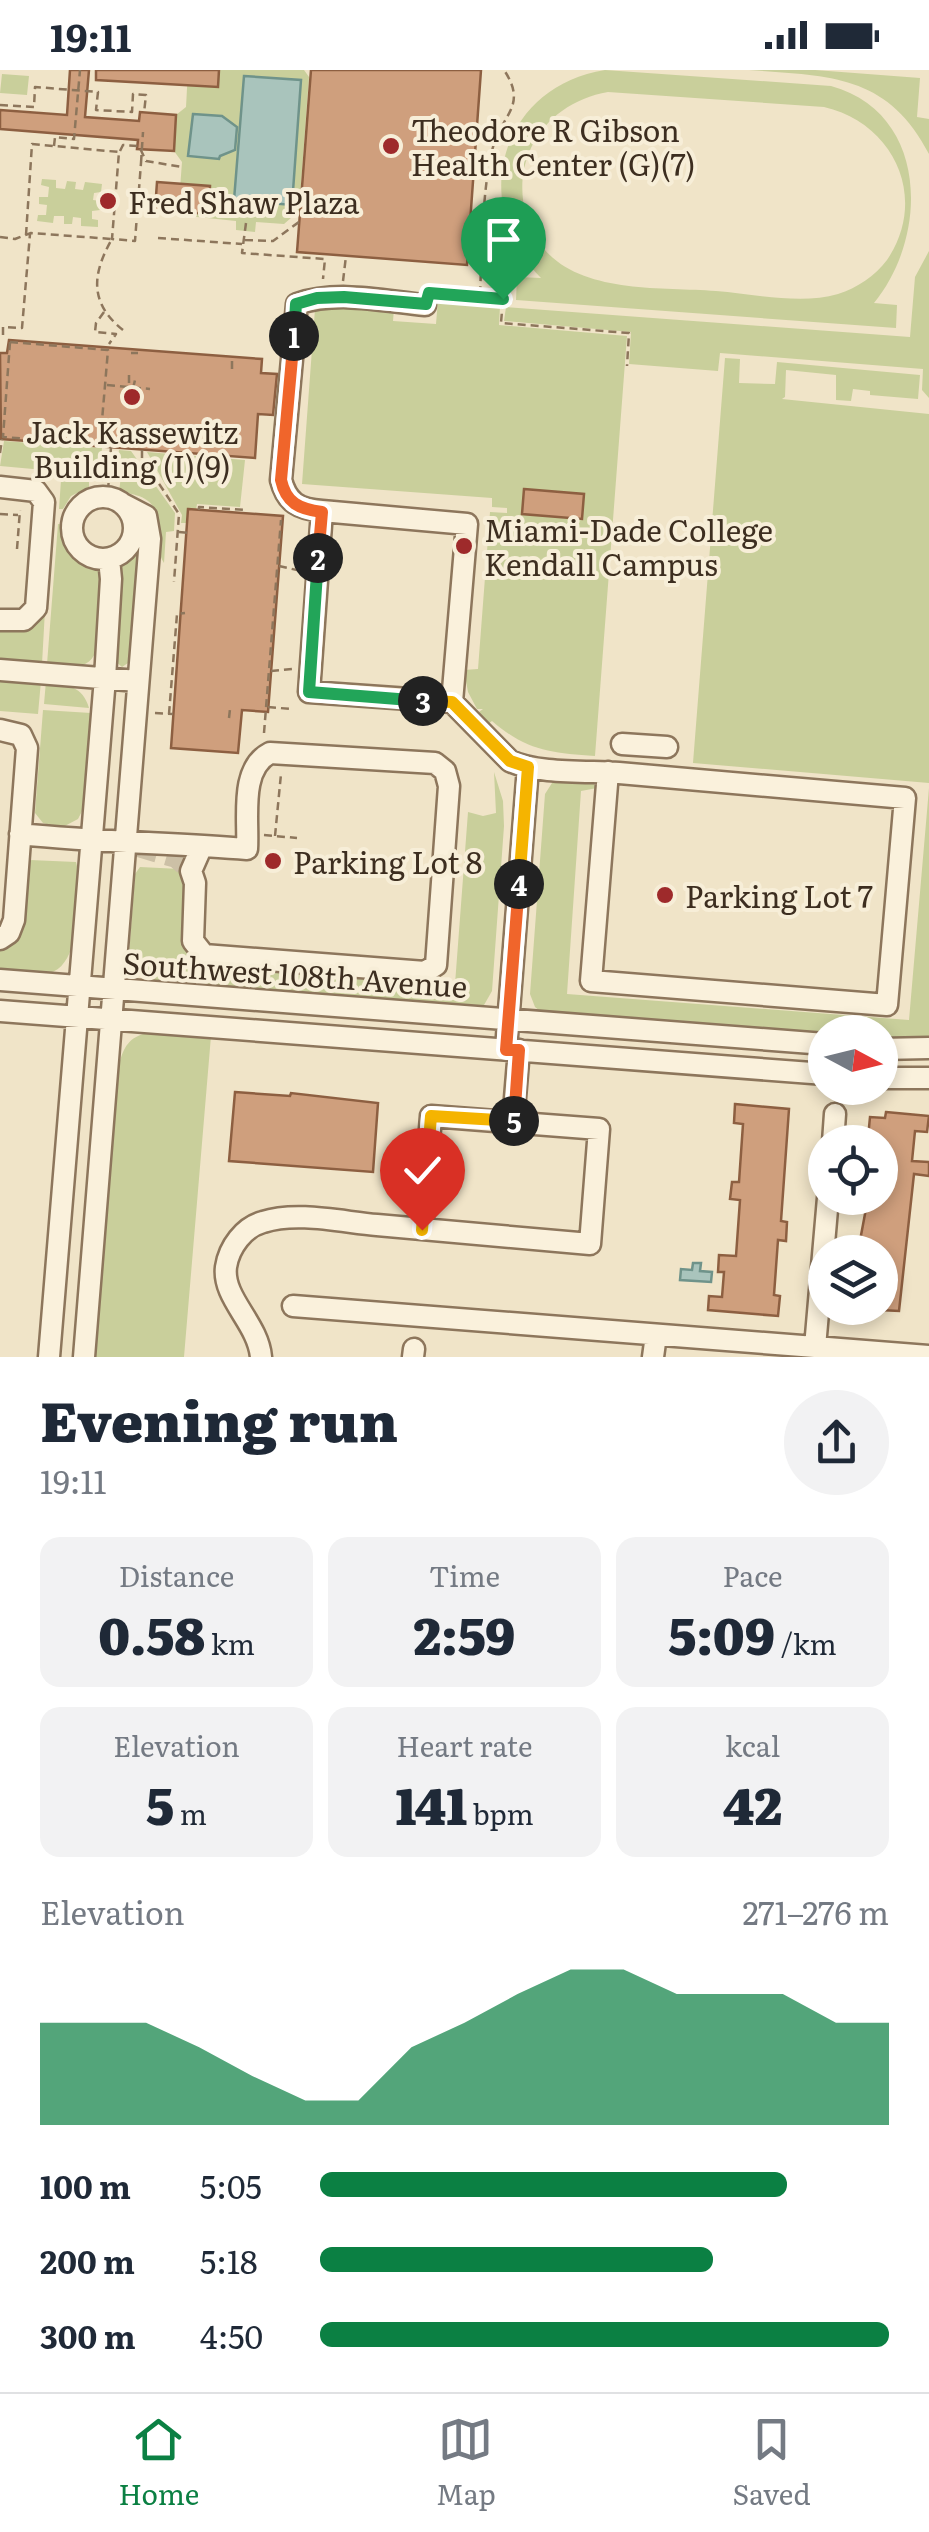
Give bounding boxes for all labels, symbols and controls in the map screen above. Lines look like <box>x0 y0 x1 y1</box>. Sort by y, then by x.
text: 19:11 <box>50 7 132 64</box>
place label: Theodore R Gibson Health Center (G)(7) <box>411 107 696 185</box>
marker: Theodore R Gibson Health Center (G)(7) <box>380 135 402 157</box>
place label: Fred Shaw Plaza <box>128 179 360 223</box>
marker: Fred Shaw Plaza <box>97 190 119 212</box>
pin <box>461 197 546 300</box>
icon: arrive <box>476 212 531 267</box>
pin: 1 <box>269 311 319 361</box>
text: 1 <box>288 315 300 357</box>
marker: Jack Kassewitz Building (I)(9) <box>121 386 143 408</box>
place label: Jack Kassewitz Building (I)(9) <box>26 409 238 487</box>
place label: Miami-Dade College Kendall Campus <box>484 507 773 585</box>
pin: 2 <box>293 533 343 583</box>
marker: Miami-Dade College Kendall Campus <box>453 535 475 557</box>
text: 2 <box>310 537 326 579</box>
pin: 3 <box>398 676 448 726</box>
text: 3 <box>415 680 431 722</box>
place label: Parking Lot 8 <box>293 839 482 883</box>
marker: Parking Lot 8 <box>262 850 284 872</box>
pin: 4 <box>494 859 544 909</box>
text: 4 <box>511 863 527 905</box>
place label: Parking Lot 7 <box>685 873 873 917</box>
marker: Parking Lot 7 <box>654 884 676 906</box>
street label: Southwest 108th Avenue <box>121 939 469 1007</box>
north arrow <box>808 1015 898 1105</box>
map controls <box>808 1015 898 1325</box>
pin: 5 <box>489 1096 539 1146</box>
text: 5 <box>506 1100 522 1142</box>
button: locate <box>808 1125 898 1215</box>
pin <box>380 1128 465 1231</box>
icon: check <box>395 1143 450 1198</box>
button: layers <box>808 1235 898 1325</box>
text: Evening run <box>40 1377 398 1459</box>
button: share <box>784 1390 889 1495</box>
text: 19:11 <box>40 1456 106 1504</box>
text: Distance <box>119 1554 234 1596</box>
text: Time <box>429 1554 500 1596</box>
text: Pace <box>722 1554 783 1596</box>
text: 0.58 <box>98 1596 205 1670</box>
text: 2:59 <box>414 1596 515 1670</box>
text: 5:09 <box>668 1596 775 1670</box>
text: km <box>205 1622 255 1664</box>
text: /km <box>775 1622 837 1664</box>
text: Elevation <box>113 1724 240 1766</box>
text: Heart rate <box>397 1724 532 1766</box>
text: kcal <box>725 1724 780 1766</box>
text: 5 <box>146 1766 174 1840</box>
text: 141 <box>395 1766 467 1840</box>
text: 42 <box>723 1766 782 1840</box>
text: m <box>174 1792 207 1834</box>
text: bpm <box>467 1792 534 1834</box>
text: Elevation <box>40 1887 185 1935</box>
text: 271–276 m <box>742 1887 889 1935</box>
text: 100 m <box>40 2161 131 2209</box>
text: 5:05 <box>200 2161 262 2209</box>
text: 200 m <box>40 2236 135 2284</box>
text: 5:18 <box>200 2236 258 2284</box>
text: 300 m <box>40 2311 136 2359</box>
text: 4:50 <box>200 2311 263 2359</box>
tab: Home <box>118 2412 199 2514</box>
tab: Map <box>436 2412 496 2514</box>
tab: Saved <box>733 2412 811 2514</box>

